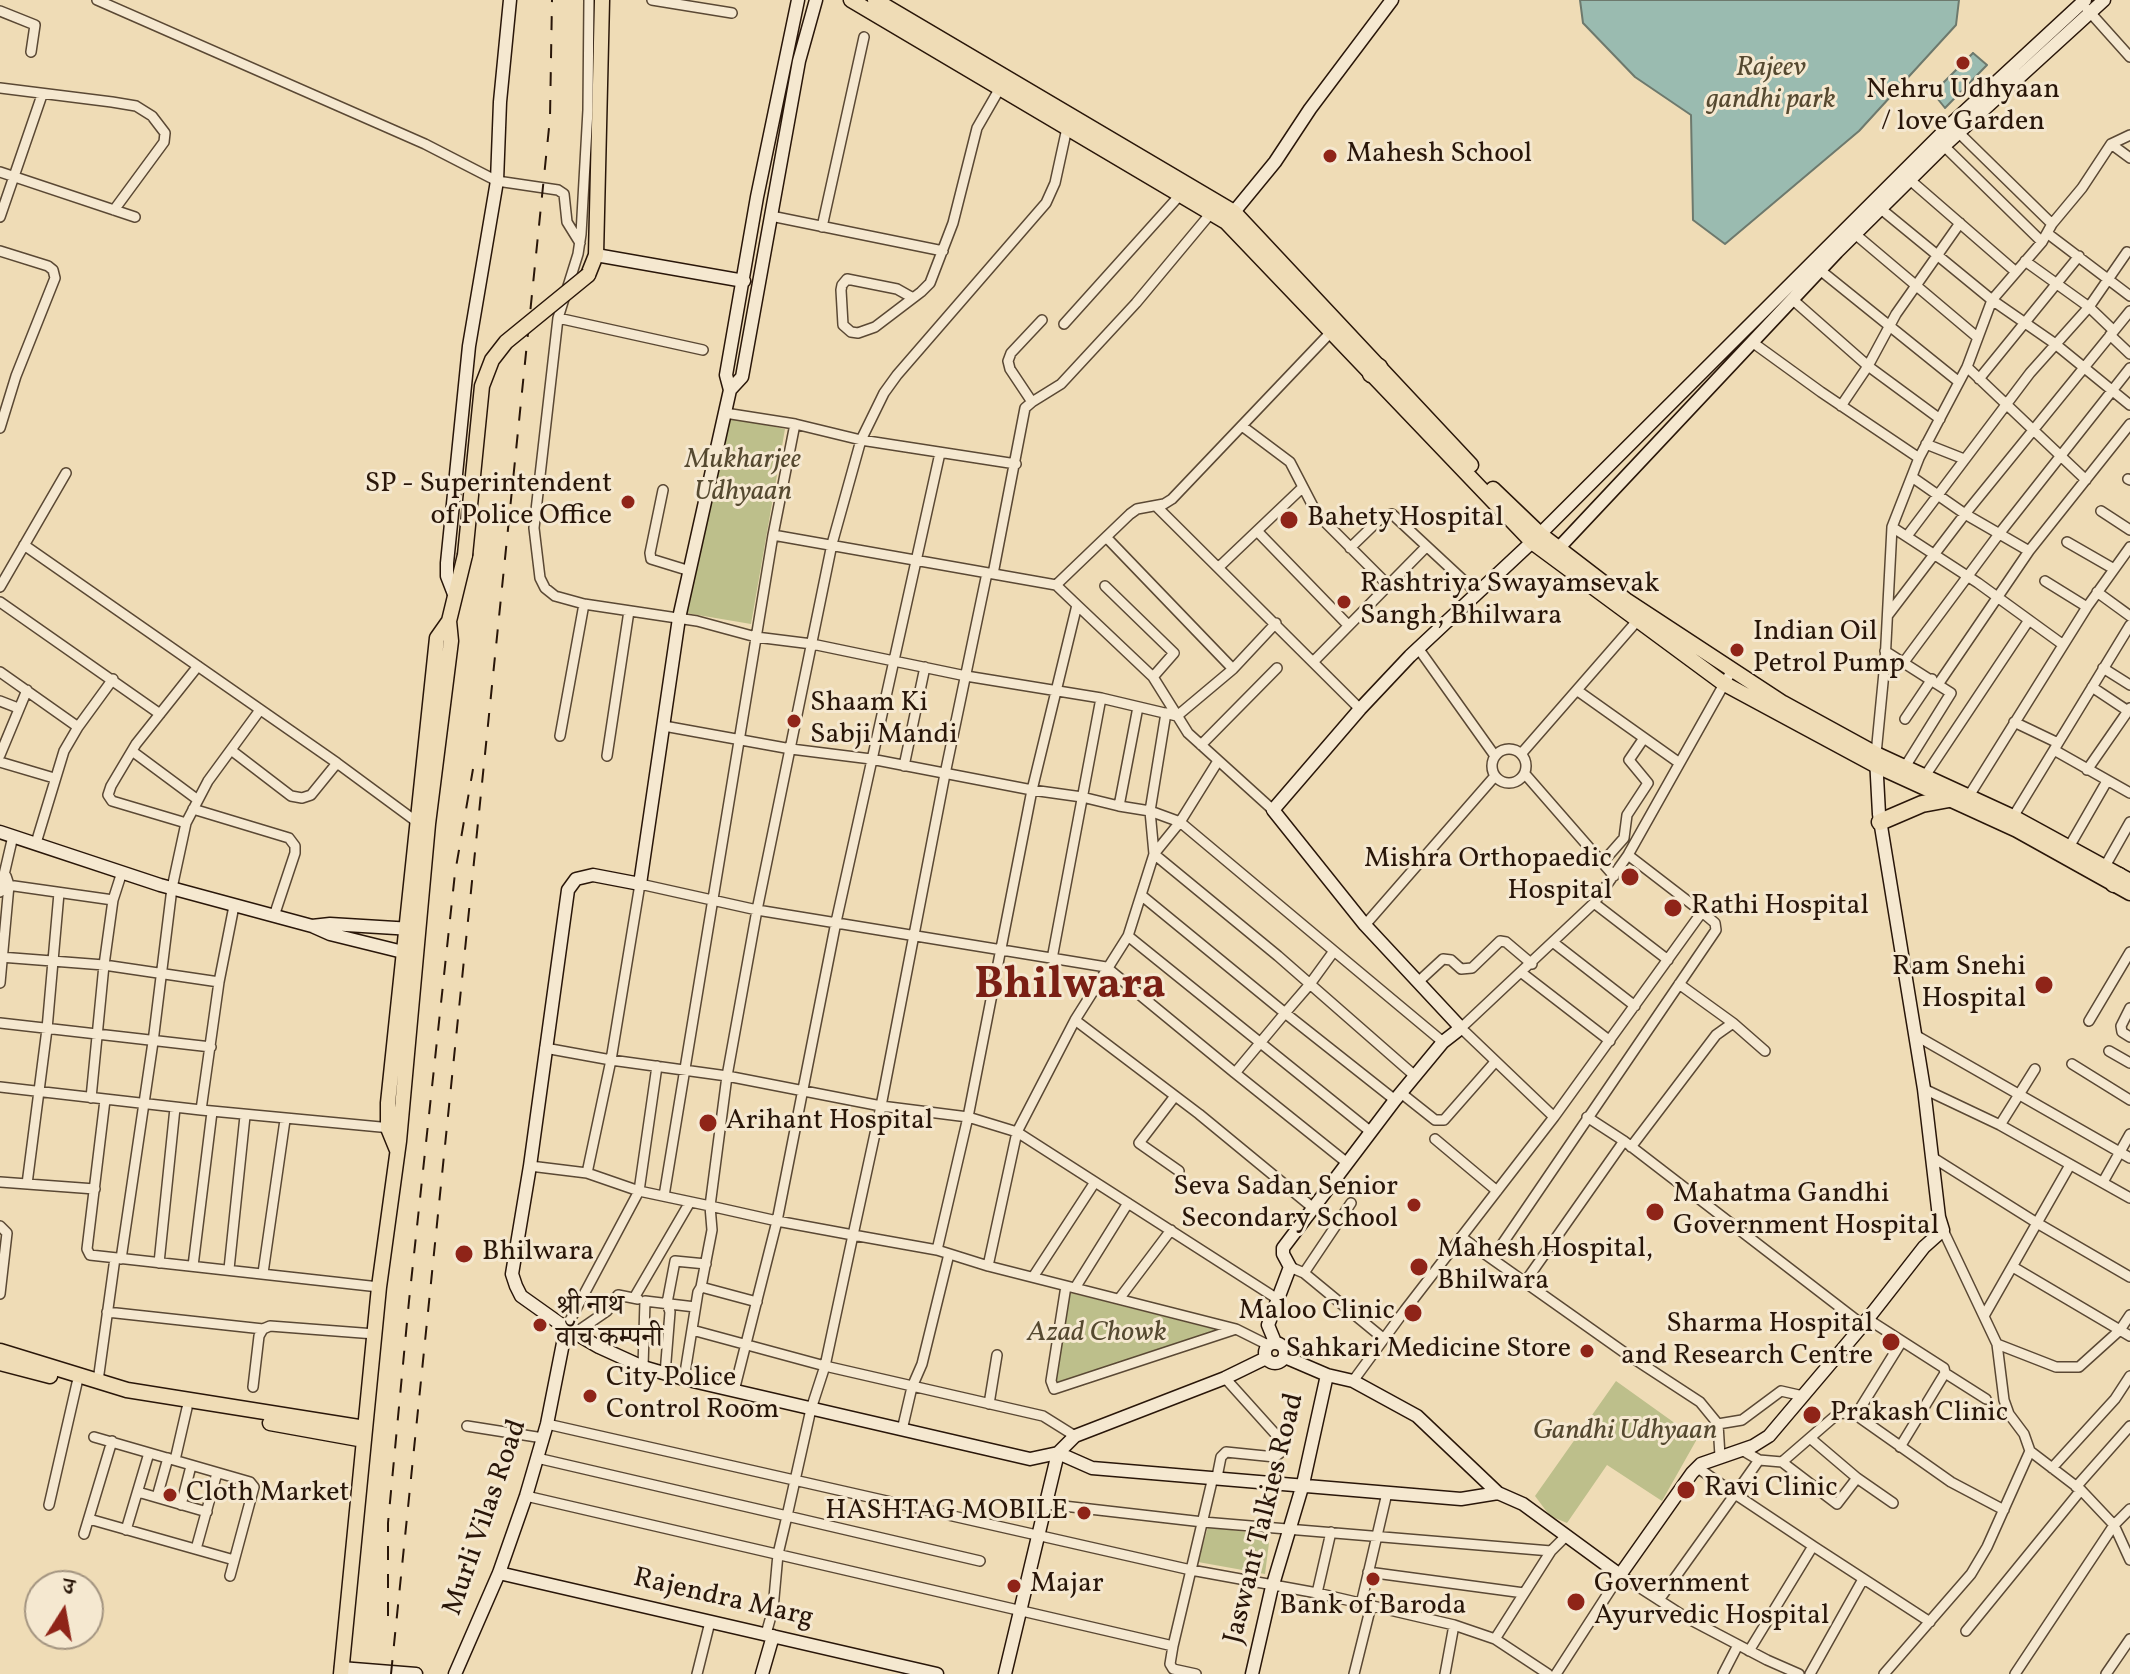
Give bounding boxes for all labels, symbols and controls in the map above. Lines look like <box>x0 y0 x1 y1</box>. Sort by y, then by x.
park label: Rajeev gandhi park <box>1706 53 1836 119</box>
marker: Nehru Udhyaan / love Garden <box>1954 54 1972 72</box>
place label: Nehru Udhyaan / love Garden <box>1866 75 2060 141</box>
place label: Mahesh School <box>1346 139 1532 173</box>
marker: Mahesh School <box>1321 147 1339 165</box>
park label: Mukharjee Udhyaan <box>685 445 801 511</box>
place label: SP - Superintendent of Police Office <box>365 469 612 535</box>
marker: SP - Superintendent of Police Office <box>619 493 637 511</box>
place label: Bahety Hospital <box>1307 503 1504 537</box>
marker: Bahety Hospital <box>1278 509 1300 531</box>
place label: Rashtriya Swayamsevak Sangh, Bhilwara <box>1360 569 1660 635</box>
marker: Rashtriya Swayamsevak Sangh, Bhilwara <box>1335 593 1353 611</box>
place label: Indian Oil Petrol Pump <box>1753 617 1905 683</box>
marker: Indian Oil Petrol Pump <box>1728 641 1746 659</box>
place label: Shaam Ki Sabji Mandi <box>810 688 958 754</box>
marker: Shaam Ki Sabji Mandi <box>785 712 803 730</box>
place label: Mishra Orthopaedic Hospital <box>1364 844 1612 910</box>
marker: Mishra Orthopaedic Hospital <box>1619 866 1641 888</box>
place label: Rathi Hospital <box>1691 891 1869 925</box>
marker: Rathi Hospital <box>1662 897 1684 919</box>
place label: Ram Snehi Hospital <box>1892 952 2026 1018</box>
district label: Bhilwara <box>974 963 1166 1015</box>
marker: Ram Snehi Hospital <box>2033 974 2055 996</box>
place label: Arihant Hospital <box>726 1106 933 1140</box>
marker: Arihant Hospital <box>697 1112 719 1134</box>
place label: Seva Sadan Senior Secondary School <box>1173 1172 1398 1238</box>
place label: Mahatma Gandhi Government Hospital <box>1673 1179 1939 1245</box>
marker: Seva Sadan Senior Secondary School <box>1405 1196 1423 1214</box>
marker: Mahatma Gandhi Government Hospital <box>1644 1201 1666 1223</box>
place label: Mahesh Hospital, Bhilwara <box>1437 1234 1653 1300</box>
place label: Bhilwara <box>482 1237 594 1271</box>
marker: Bhilwara <box>453 1243 475 1265</box>
marker: Mahesh Hospital, Bhilwara <box>1408 1256 1430 1278</box>
place label: श्री नाथ वॉच कम्पनी <box>556 1292 663 1358</box>
place label: Maloo Clinic <box>1238 1296 1395 1330</box>
marker: Maloo Clinic <box>1402 1302 1424 1324</box>
place label: Sharma Hospital and Research Centre <box>1621 1309 1873 1375</box>
marker: श्री नाथ वॉच कम्पनी <box>531 1316 549 1334</box>
park label: Azad Chowk <box>1027 1318 1167 1352</box>
marker: Sharma Hospital and Research Centre <box>1880 1331 1902 1353</box>
place label: Sahkari Medicine Store <box>1286 1334 1571 1368</box>
marker: Sahkari Medicine Store <box>1578 1342 1596 1360</box>
place label: City Police Control Room <box>606 1363 779 1429</box>
marker: City Police Control Room <box>581 1387 599 1405</box>
street label: Jaswant Talkies Road <box>1219 1390 1313 1648</box>
place label: Prakash Clinic <box>1830 1398 2008 1432</box>
marker: Prakash Clinic <box>1801 1404 1823 1426</box>
street label: Murli Vilas Road <box>438 1416 536 1620</box>
park label: Gandhi Udhyaan <box>1533 1416 1717 1450</box>
place label: Ravi Clinic <box>1704 1473 1838 1507</box>
place label: Cloth Market <box>186 1478 349 1512</box>
marker: Ravi Clinic <box>1675 1479 1697 1501</box>
marker: Cloth Market <box>161 1486 179 1504</box>
place label: HASHTAG MOBILE <box>825 1496 1068 1530</box>
marker: HASHTAG MOBILE <box>1075 1504 1093 1522</box>
street label: Rajendra Marg <box>630 1563 816 1637</box>
place label: Majar <box>1030 1569 1104 1603</box>
place label: Government Ayurvedic Hospital <box>1594 1569 1829 1635</box>
north arrow <box>24 1570 104 1650</box>
marker: Bank of Baroda <box>1364 1570 1382 1588</box>
text: उ <box>60 1572 77 1604</box>
marker: Majar <box>1005 1577 1023 1595</box>
place label: Bank of Baroda <box>1280 1591 1466 1625</box>
marker: Government Ayurvedic Hospital <box>1565 1591 1587 1613</box>

